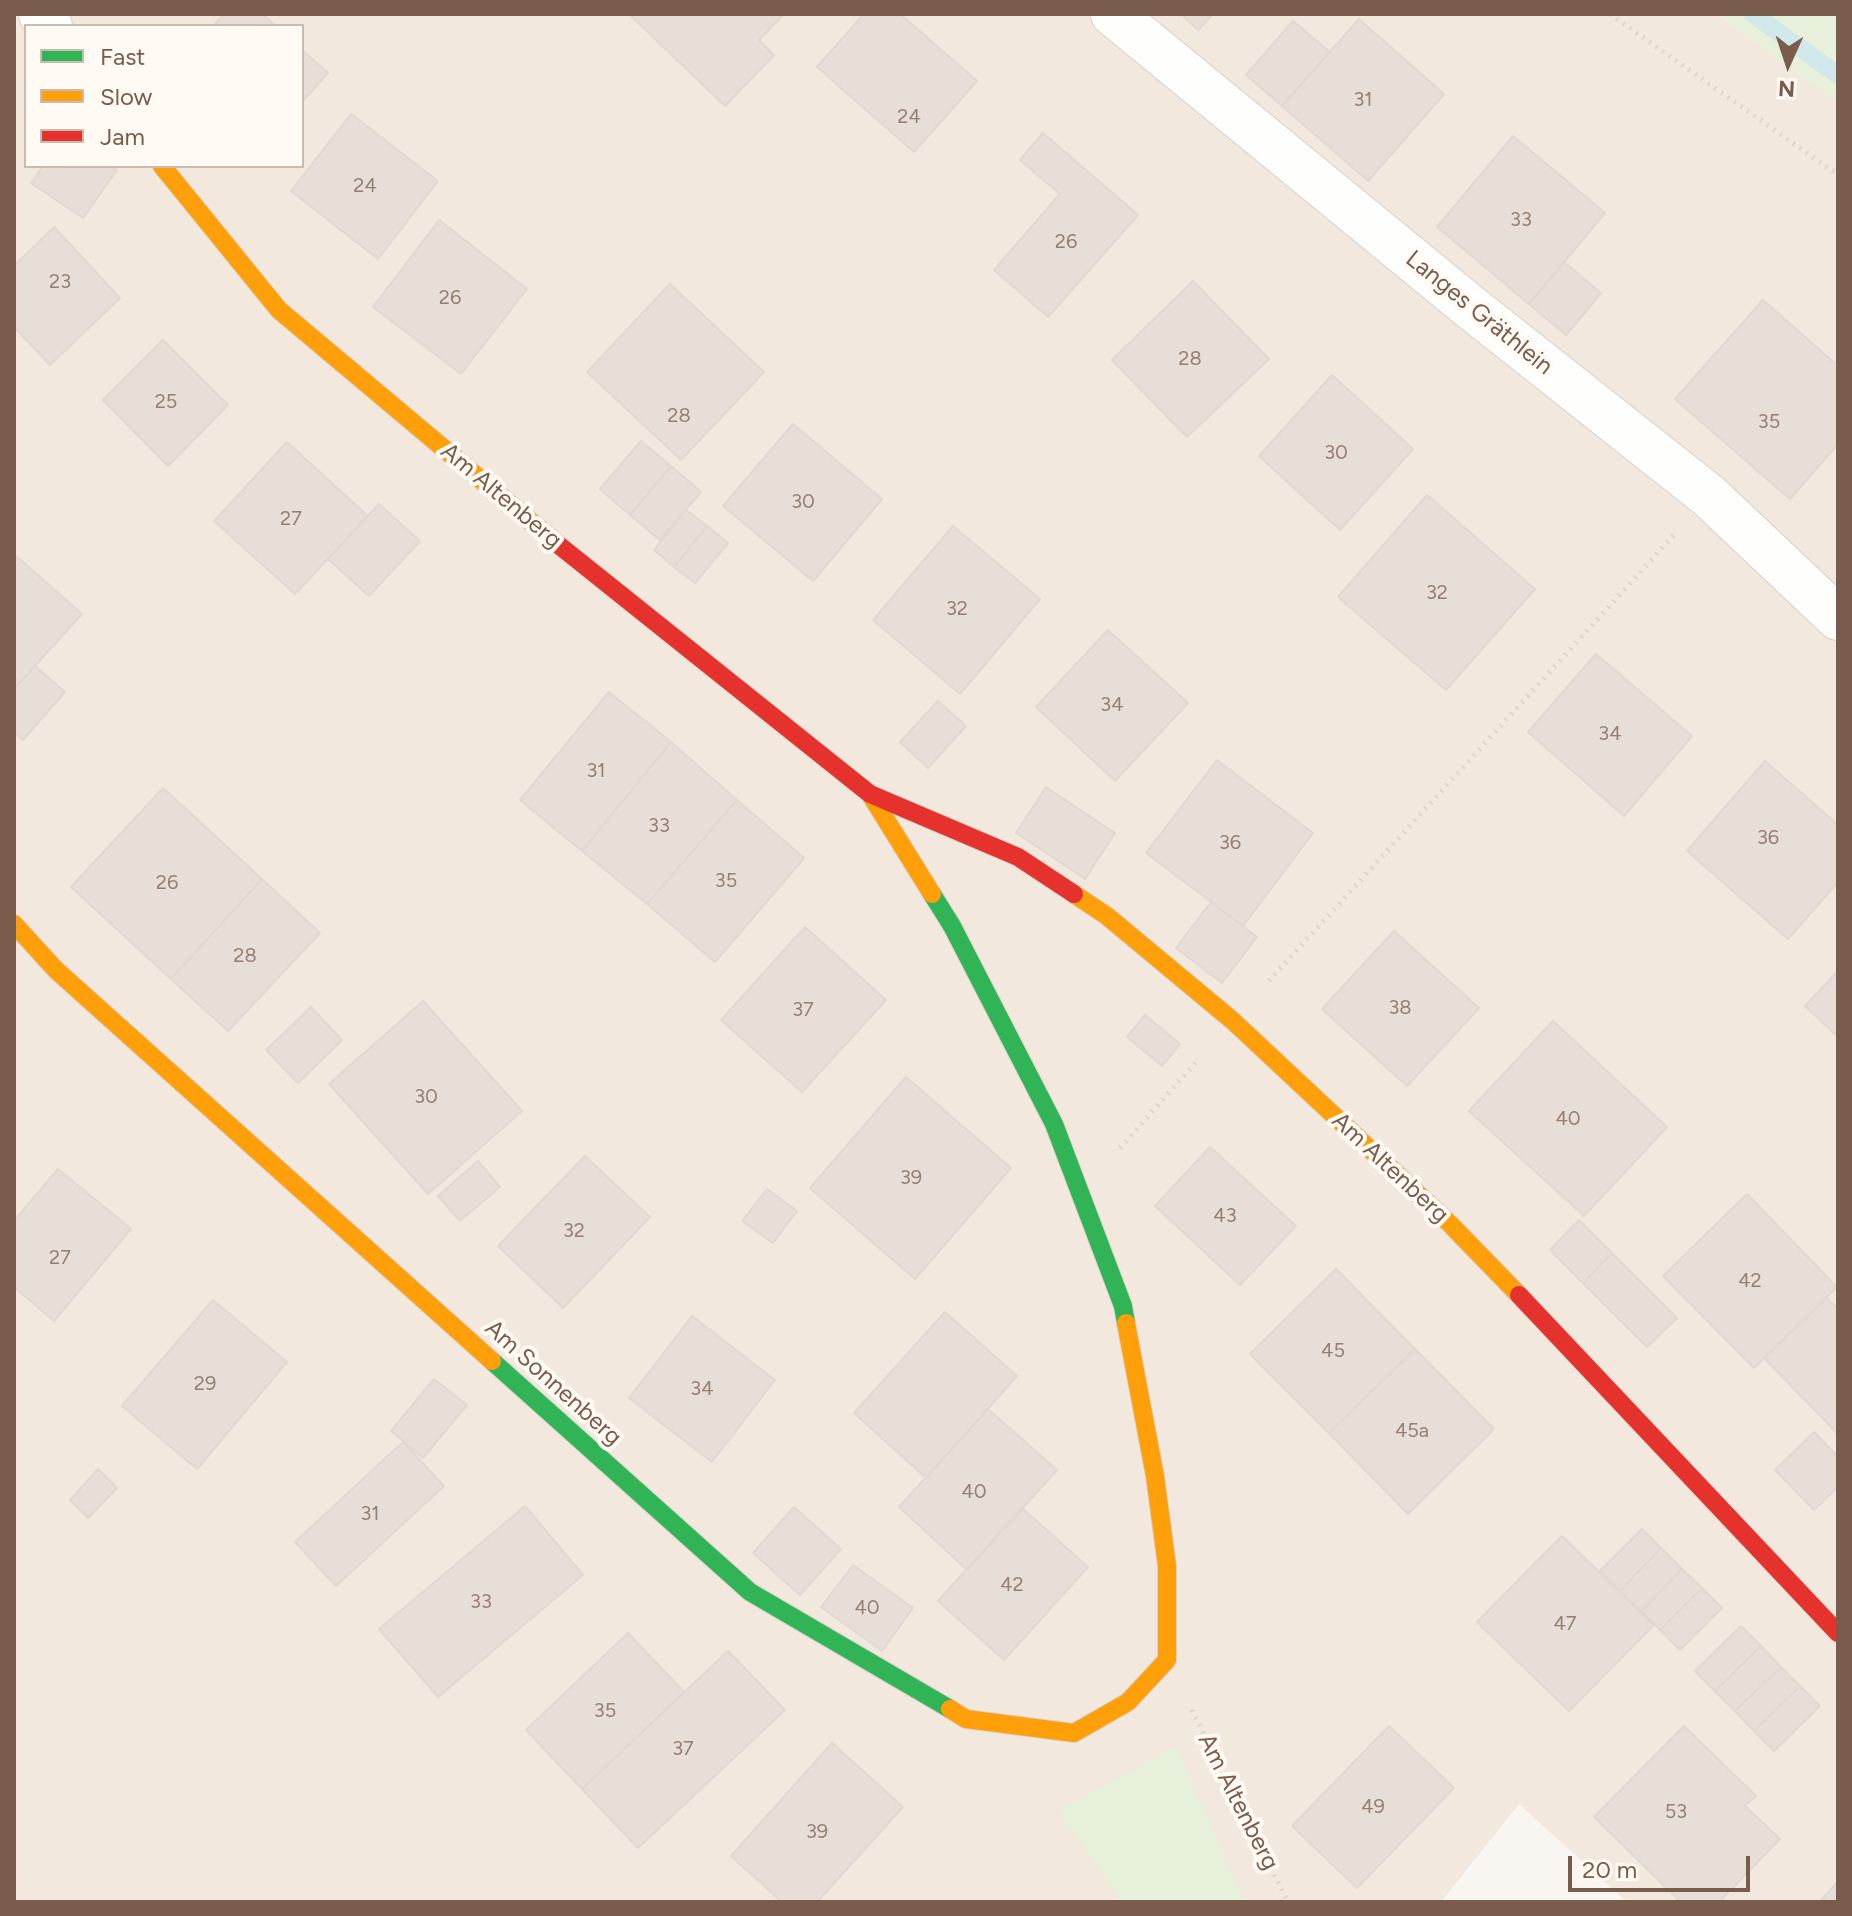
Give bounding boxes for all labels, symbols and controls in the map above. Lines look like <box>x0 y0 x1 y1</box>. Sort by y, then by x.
legend <box>24 24 304 168</box>
north arrow <box>1748 24 1828 104</box>
text: Fast <box>100 42 145 71</box>
text: N <box>1778 75 1796 102</box>
text: Slow <box>100 82 152 111</box>
house number: 31 <box>1353 88 1373 112</box>
house number: 24 <box>897 105 921 129</box>
text: Jam <box>100 122 145 151</box>
house number: 24 <box>353 174 377 198</box>
house number: 33 <box>1510 208 1532 232</box>
house number: 26 <box>1055 230 1077 254</box>
street label: Langes Gräthlein <box>1400 245 1558 381</box>
house number: 23 <box>49 270 71 294</box>
house number: 26 <box>439 286 461 310</box>
house number: 28 <box>1178 347 1202 371</box>
house number: 25 <box>155 390 177 414</box>
house number: 28 <box>667 404 691 428</box>
house number: 35 <box>1758 410 1780 434</box>
street label: Am Altenberg <box>435 437 567 555</box>
house number: 30 <box>1324 441 1348 465</box>
house number: 30 <box>791 490 815 514</box>
house number: 27 <box>280 507 302 531</box>
house number: 32 <box>1426 581 1448 605</box>
house number: 32 <box>946 597 968 621</box>
house number: 34 <box>1100 693 1124 717</box>
house number: 34 <box>1598 722 1622 746</box>
house number: 31 <box>586 759 606 783</box>
house number: 33 <box>648 814 670 838</box>
house number: 36 <box>1757 826 1779 850</box>
house number: 36 <box>1219 831 1241 855</box>
house number: 35 <box>715 869 737 893</box>
house number: 26 <box>156 871 178 895</box>
house number: 28 <box>233 944 257 968</box>
house number: 38 <box>1388 996 1412 1020</box>
house number: 37 <box>792 998 814 1022</box>
house number: 30 <box>414 1085 438 1109</box>
street label: Am Altenberg <box>1326 1107 1454 1229</box>
house number: 40 <box>1555 1107 1581 1131</box>
house number: 39 <box>900 1166 922 1190</box>
house number: 43 <box>1213 1204 1237 1228</box>
house number: 32 <box>563 1219 585 1243</box>
house number: 27 <box>49 1246 71 1270</box>
house number: 42 <box>1738 1269 1762 1293</box>
street label: Am Sonnenberg <box>479 1314 627 1452</box>
house number: 45 <box>1321 1339 1345 1363</box>
house number: 29 <box>194 1372 216 1396</box>
house number: 34 <box>690 1377 714 1401</box>
house number: 45a <box>1395 1419 1429 1443</box>
house number: 40 <box>961 1480 987 1504</box>
house number: 31 <box>360 1502 380 1526</box>
house number: 42 <box>1000 1573 1024 1597</box>
house number: 33 <box>470 1590 492 1614</box>
house number: 40 <box>854 1596 880 1620</box>
house number: 47 <box>1553 1612 1577 1636</box>
house number: 35 <box>594 1699 616 1723</box>
street label: Am Altenberg <box>1191 1729 1285 1875</box>
house number: 37 <box>672 1737 694 1761</box>
house number: 49 <box>1361 1795 1385 1819</box>
house number: 53 <box>1665 1800 1687 1824</box>
house number: 39 <box>806 1820 828 1844</box>
scale bar <box>1572 1840 1754 1890</box>
text: 20 m <box>1582 1855 1637 1884</box>

